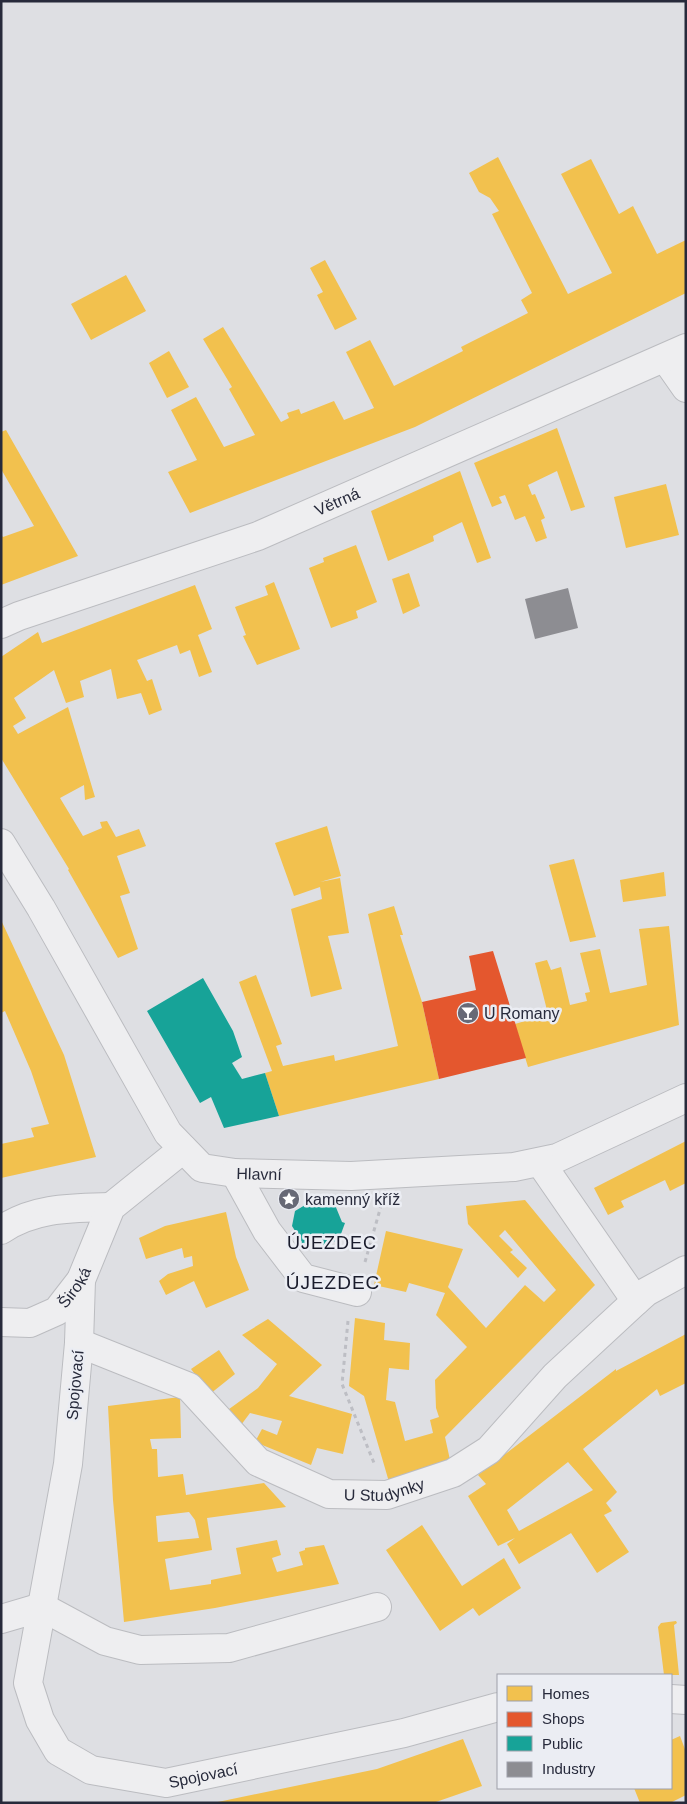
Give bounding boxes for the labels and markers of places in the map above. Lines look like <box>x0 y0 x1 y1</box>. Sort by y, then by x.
bar icon: U Romany <box>456 1001 480 1025</box>
place label: U Romany <box>484 1005 560 1022</box>
place icon: kamenný kříž <box>277 1187 301 1211</box>
place label: kamenný kříž <box>305 1191 400 1208</box>

